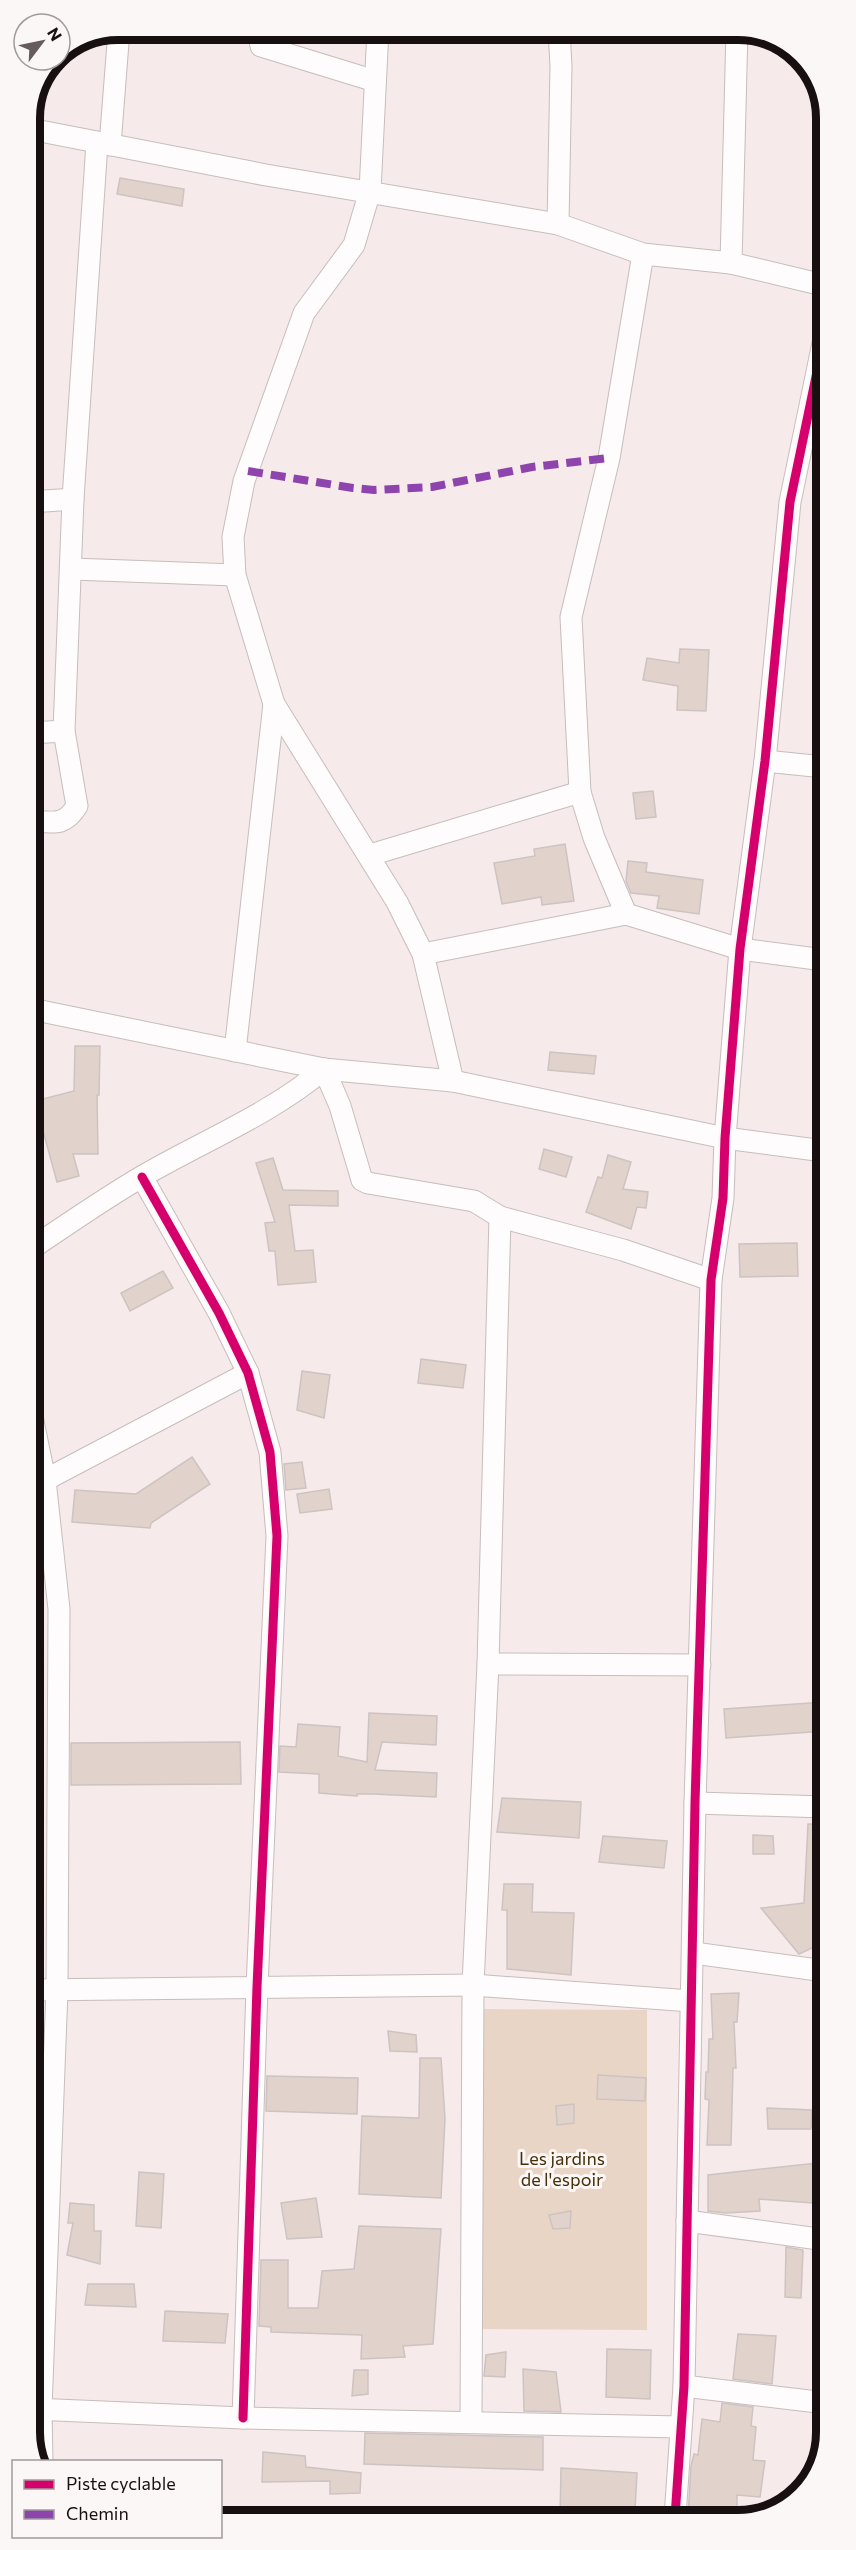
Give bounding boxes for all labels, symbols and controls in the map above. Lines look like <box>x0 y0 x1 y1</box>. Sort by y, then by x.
north arrow <box>12 12 72 72</box>
text: N <box>44 24 66 44</box>
park label: Les jardins de l'espoir <box>519 2147 605 2190</box>
legend <box>12 2460 222 2538</box>
text: Piste cyclable <box>66 2472 176 2494</box>
text: Chemin <box>66 2502 129 2524</box>

